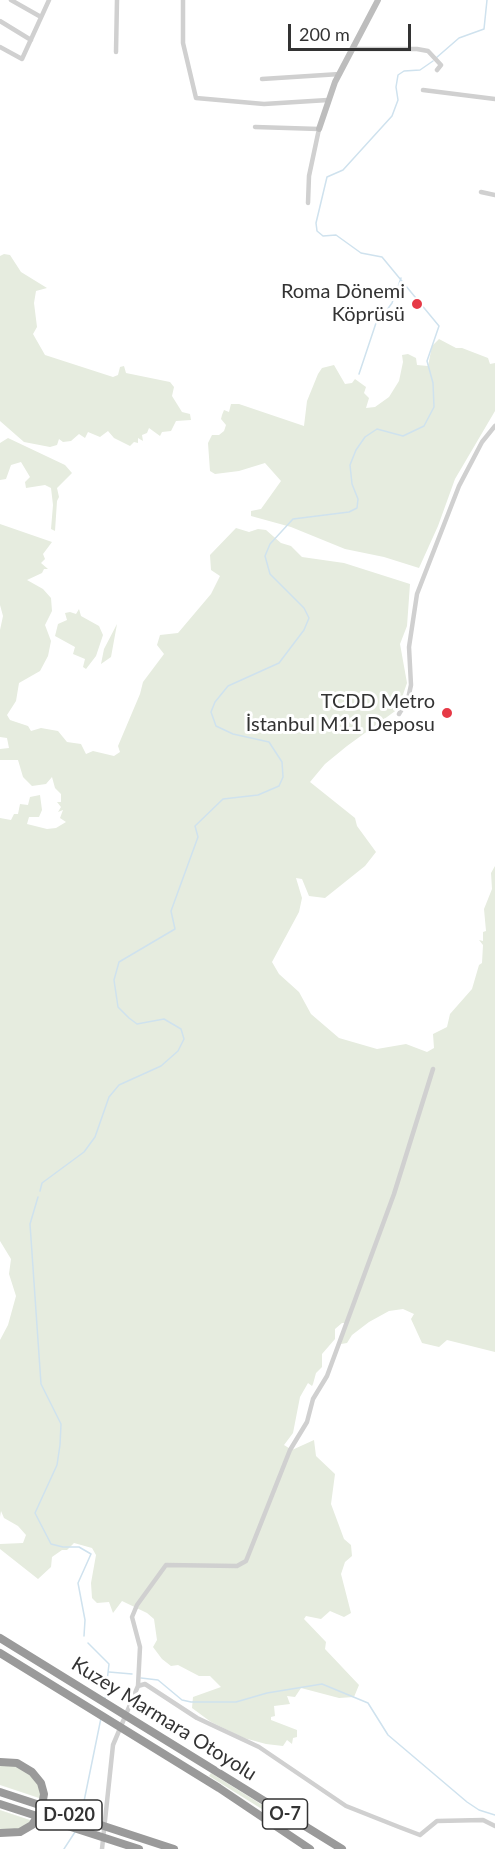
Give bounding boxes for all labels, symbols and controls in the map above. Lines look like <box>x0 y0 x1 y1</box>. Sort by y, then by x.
scale bar <box>291 12 414 50</box>
text: 200 m <box>299 23 350 45</box>
place label: Roma Dönemi Köprüsü <box>281 280 405 327</box>
marker: Roma Dönemi Köprüsü <box>410 297 424 311</box>
place label: TCDD Metro İstanbul M11 Deposu <box>246 690 435 737</box>
marker: TCDD Metro İstanbul M11 Deposu <box>440 706 454 720</box>
street label: Kuzey Marmara Otoyolu <box>67 1652 261 1786</box>
road number: O-7 <box>262 1799 308 1829</box>
road number: D-020 <box>36 1800 102 1830</box>

